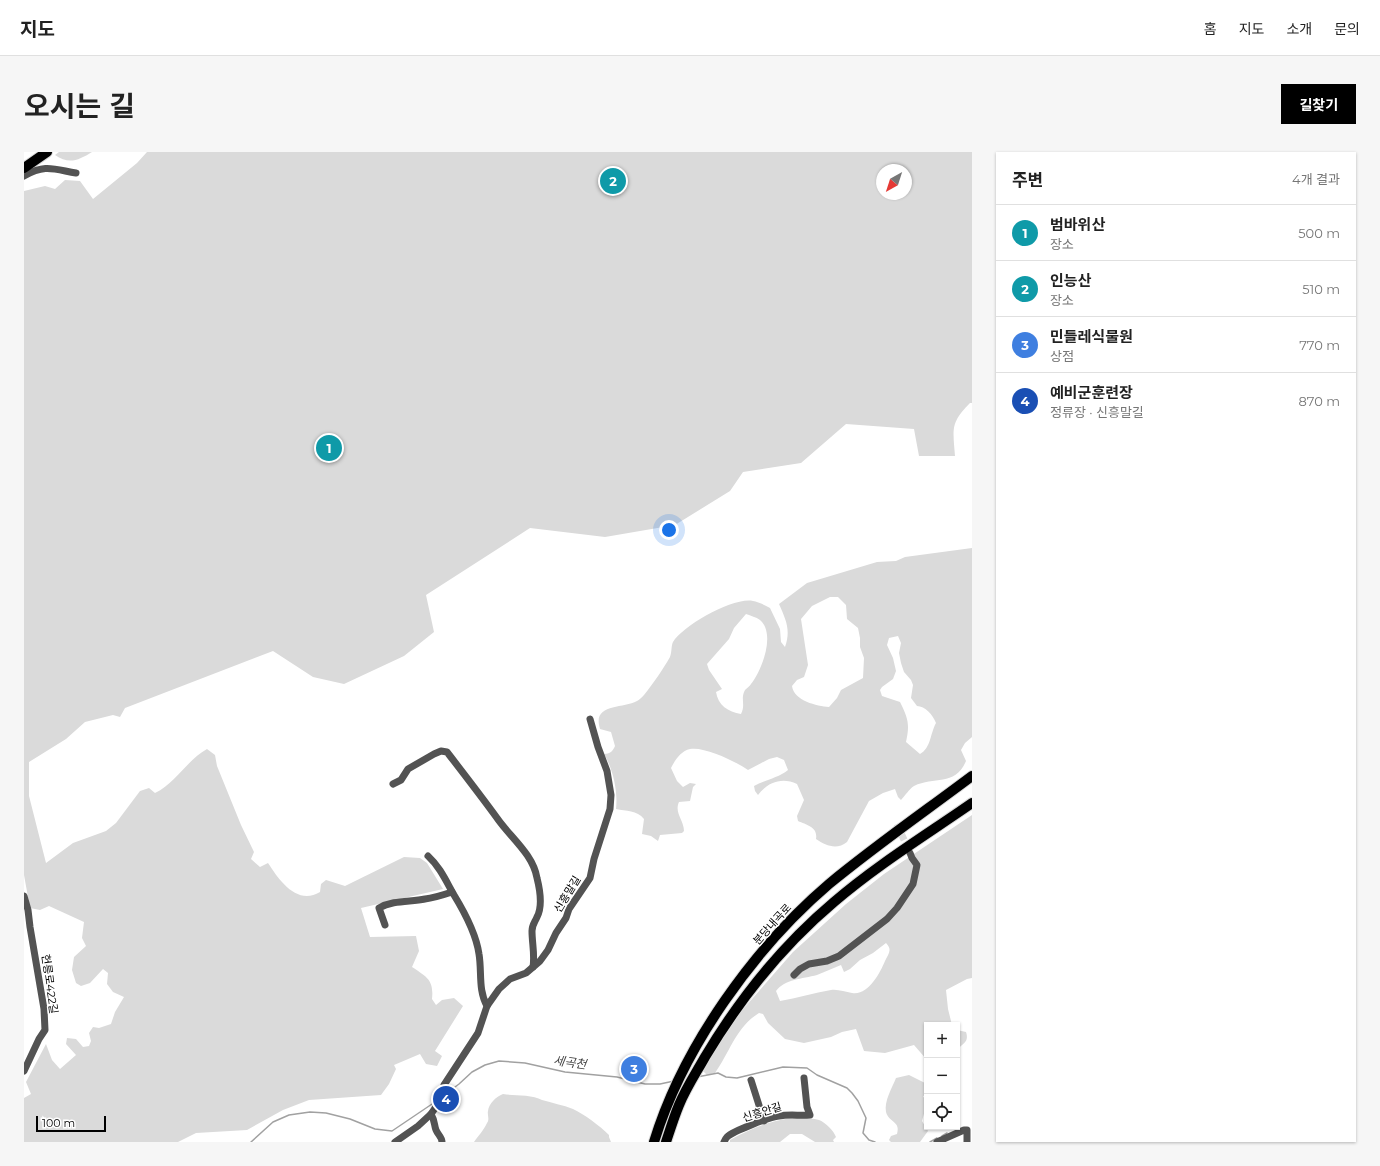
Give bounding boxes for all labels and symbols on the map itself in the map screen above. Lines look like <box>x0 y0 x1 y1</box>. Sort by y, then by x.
north arrow <box>876 164 912 200</box>
pin: 2 <box>600 166 626 196</box>
pin: 1 <box>316 433 342 463</box>
your location <box>659 520 679 540</box>
street label: 신흥말길 <box>551 873 583 915</box>
street label: 분당내곡로 <box>750 901 794 947</box>
street label: 헌릉로422길 <box>39 953 61 1015</box>
water label: 세곡천 <box>553 1052 589 1072</box>
pin: 3 <box>621 1054 647 1084</box>
pin: 4 <box>433 1084 459 1114</box>
street label: 신흥안길 <box>741 1099 783 1125</box>
scale bar <box>36 1114 106 1133</box>

